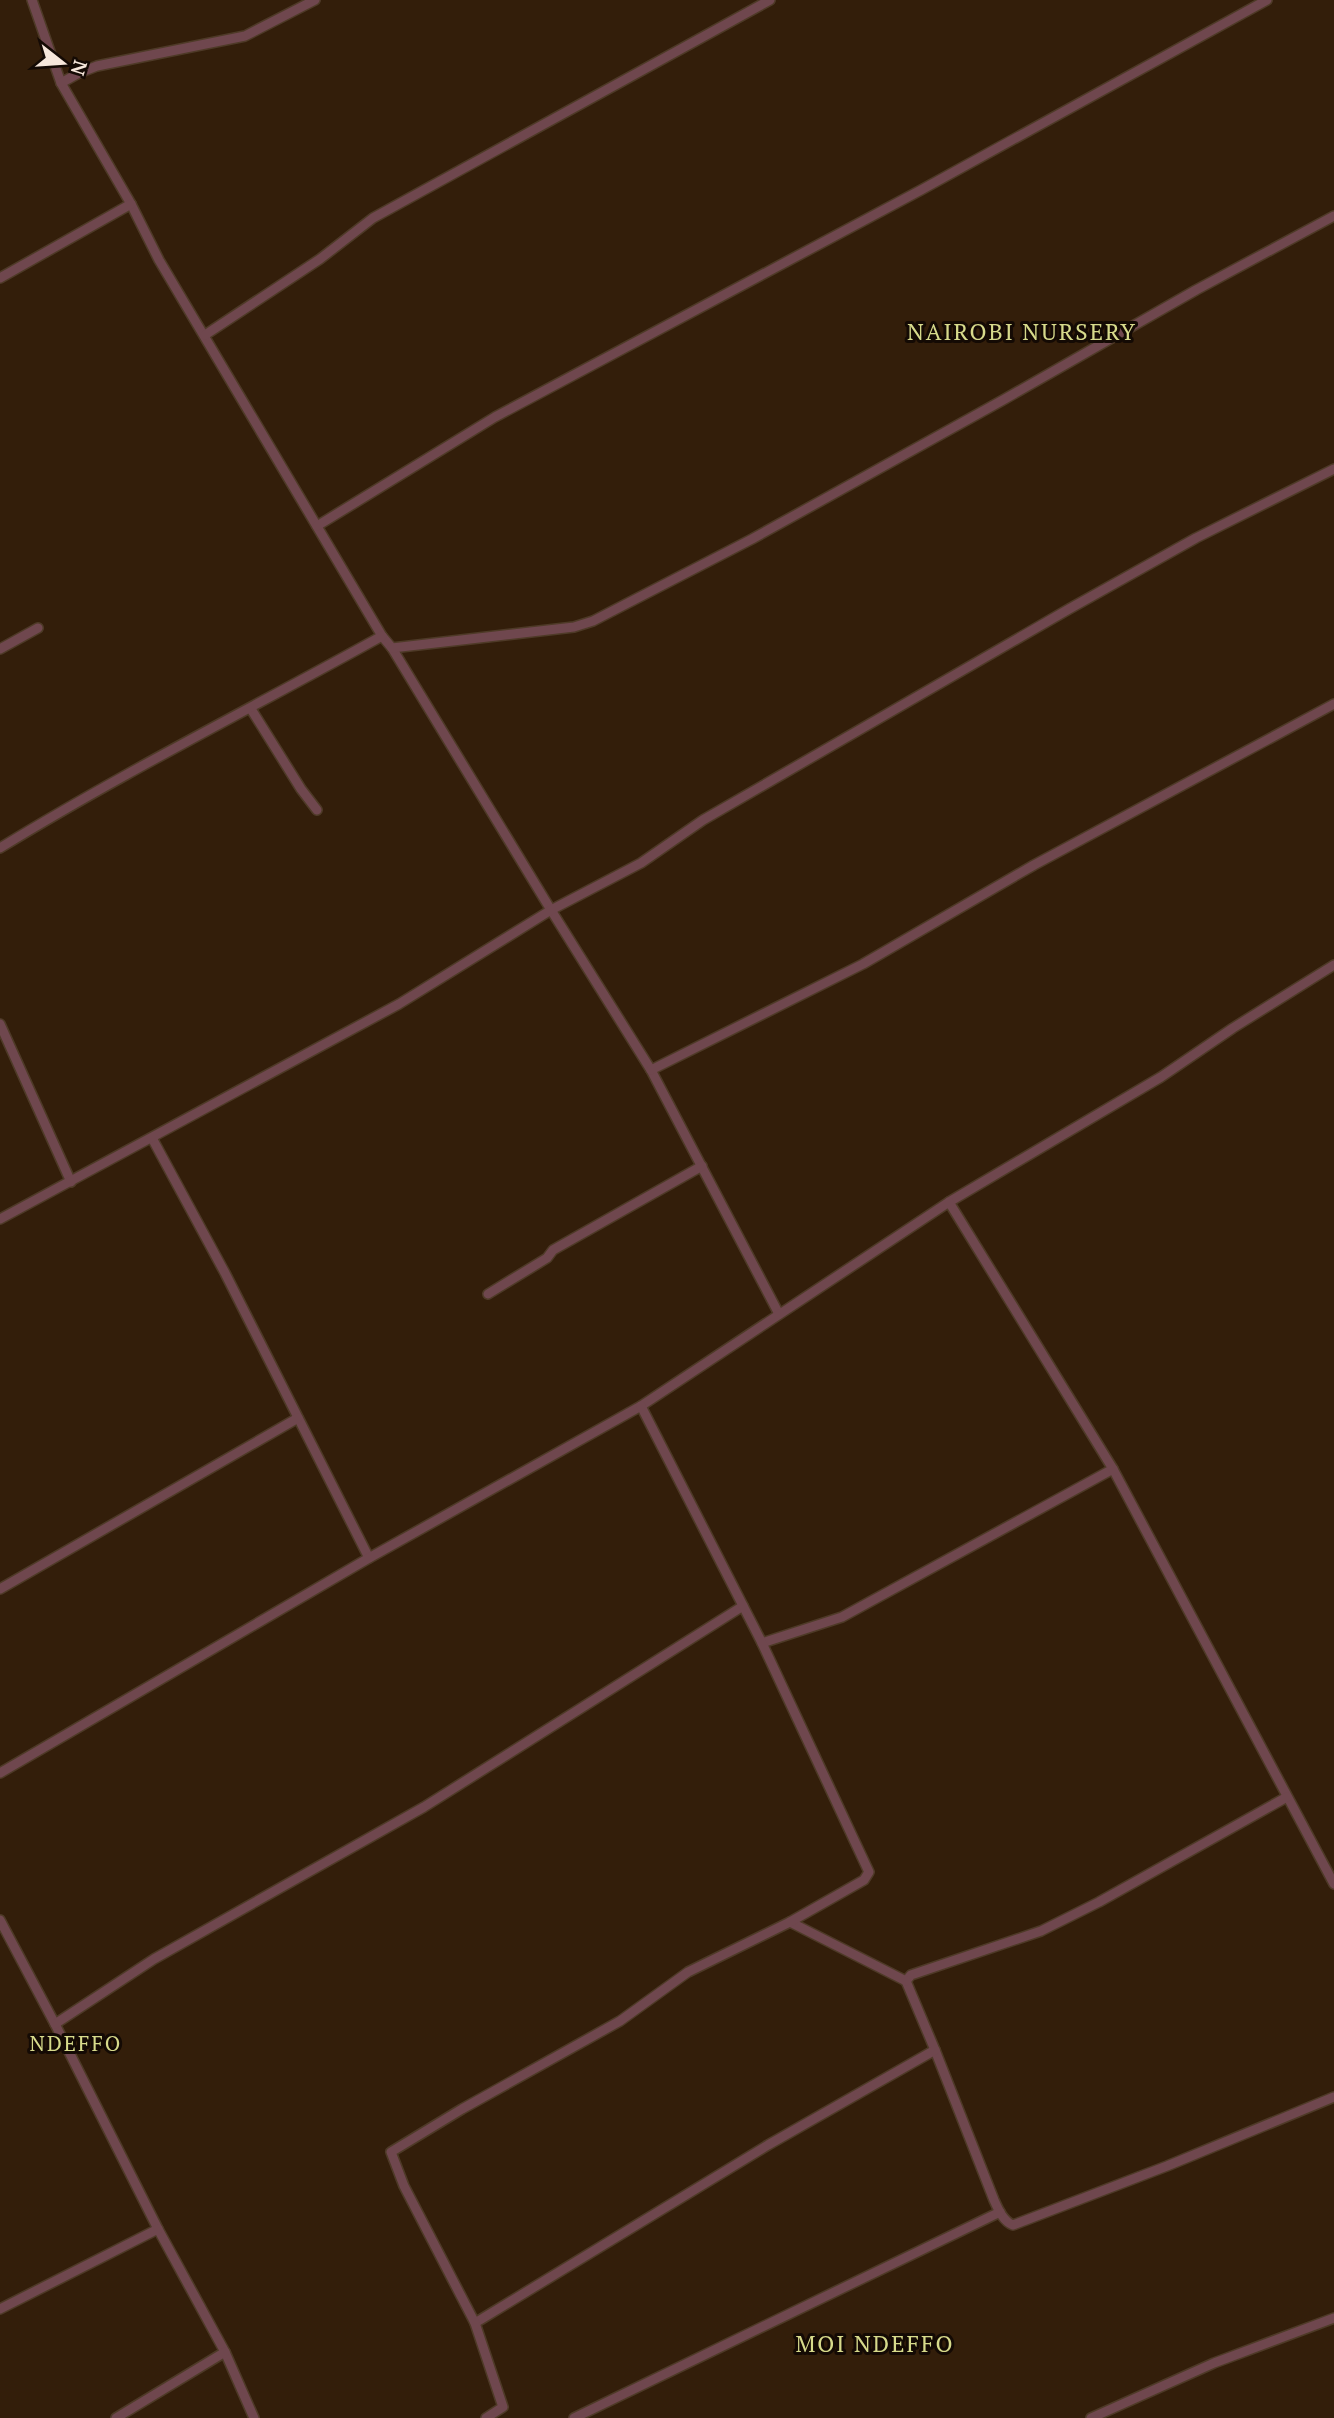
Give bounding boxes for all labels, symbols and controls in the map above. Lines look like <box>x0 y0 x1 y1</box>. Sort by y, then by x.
north arrow <box>28 28 98 98</box>
text: N <box>66 58 94 79</box>
district label: NAIROBI NURSERY <box>907 316 1137 347</box>
district label: NDEFFO <box>30 2029 122 2057</box>
district label: MOI NDEFFO <box>795 2328 955 2359</box>

